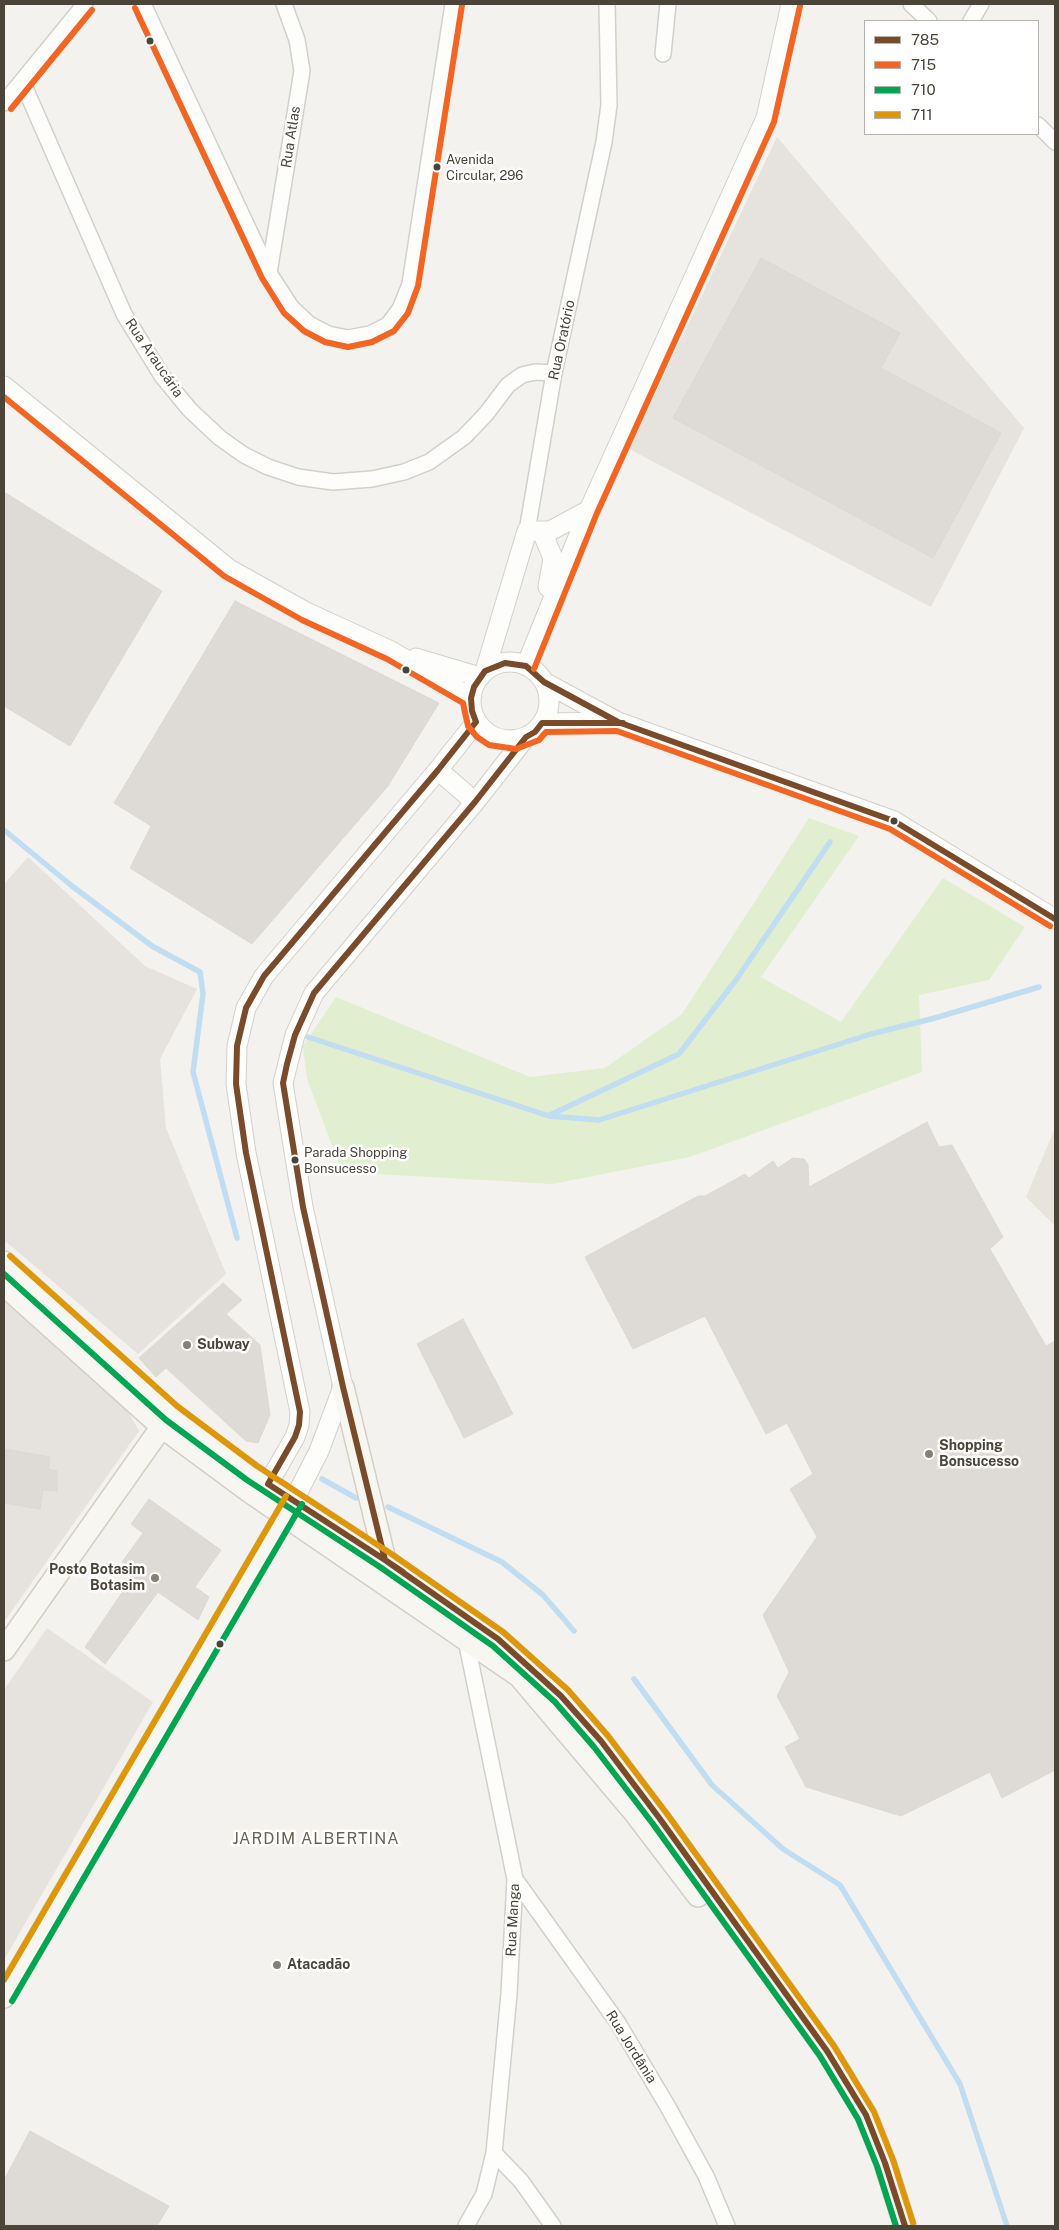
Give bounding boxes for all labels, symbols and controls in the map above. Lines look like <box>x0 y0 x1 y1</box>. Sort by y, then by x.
legend <box>864 20 1039 135</box>
text: 785 <box>911 31 939 48</box>
unlabelled marker <box>145 36 155 46</box>
text: 715 <box>911 56 936 73</box>
text: 710 <box>911 81 936 98</box>
street label: Rua Atlas <box>278 105 304 169</box>
text: 711 <box>911 106 933 123</box>
place label: Avenida Circular, 296 <box>446 152 523 183</box>
marker: Avenida Circular, 296 <box>432 162 442 172</box>
street label: Rua Oratório <box>545 298 579 382</box>
street label: Rua Araucária <box>121 315 187 401</box>
unlabelled marker <box>401 665 411 675</box>
unlabelled marker <box>889 816 899 826</box>
place label: Parada Shopping Bonsucesso <box>304 1145 407 1176</box>
marker: Parada Shopping Bonsucesso <box>290 1155 300 1165</box>
place label: Subway <box>197 1337 250 1353</box>
marker: Subway <box>181 1339 193 1351</box>
place label: Shopping Bonsucesso <box>939 1438 1019 1470</box>
marker: Shopping Bonsucesso <box>923 1448 935 1460</box>
place label: Posto Botasim Botasim <box>49 1562 145 1594</box>
marker: Posto Botasim Botasim <box>149 1572 161 1584</box>
unlabelled marker <box>215 1639 225 1649</box>
district label: JARDIM ALBERTINA <box>230 1829 402 1849</box>
street label: Rua Manga <box>503 1883 523 1957</box>
place label: Atacadão <box>287 1957 350 1973</box>
marker: Atacadão <box>271 1959 283 1971</box>
street label: Rua Jordânia <box>602 2007 660 2087</box>

